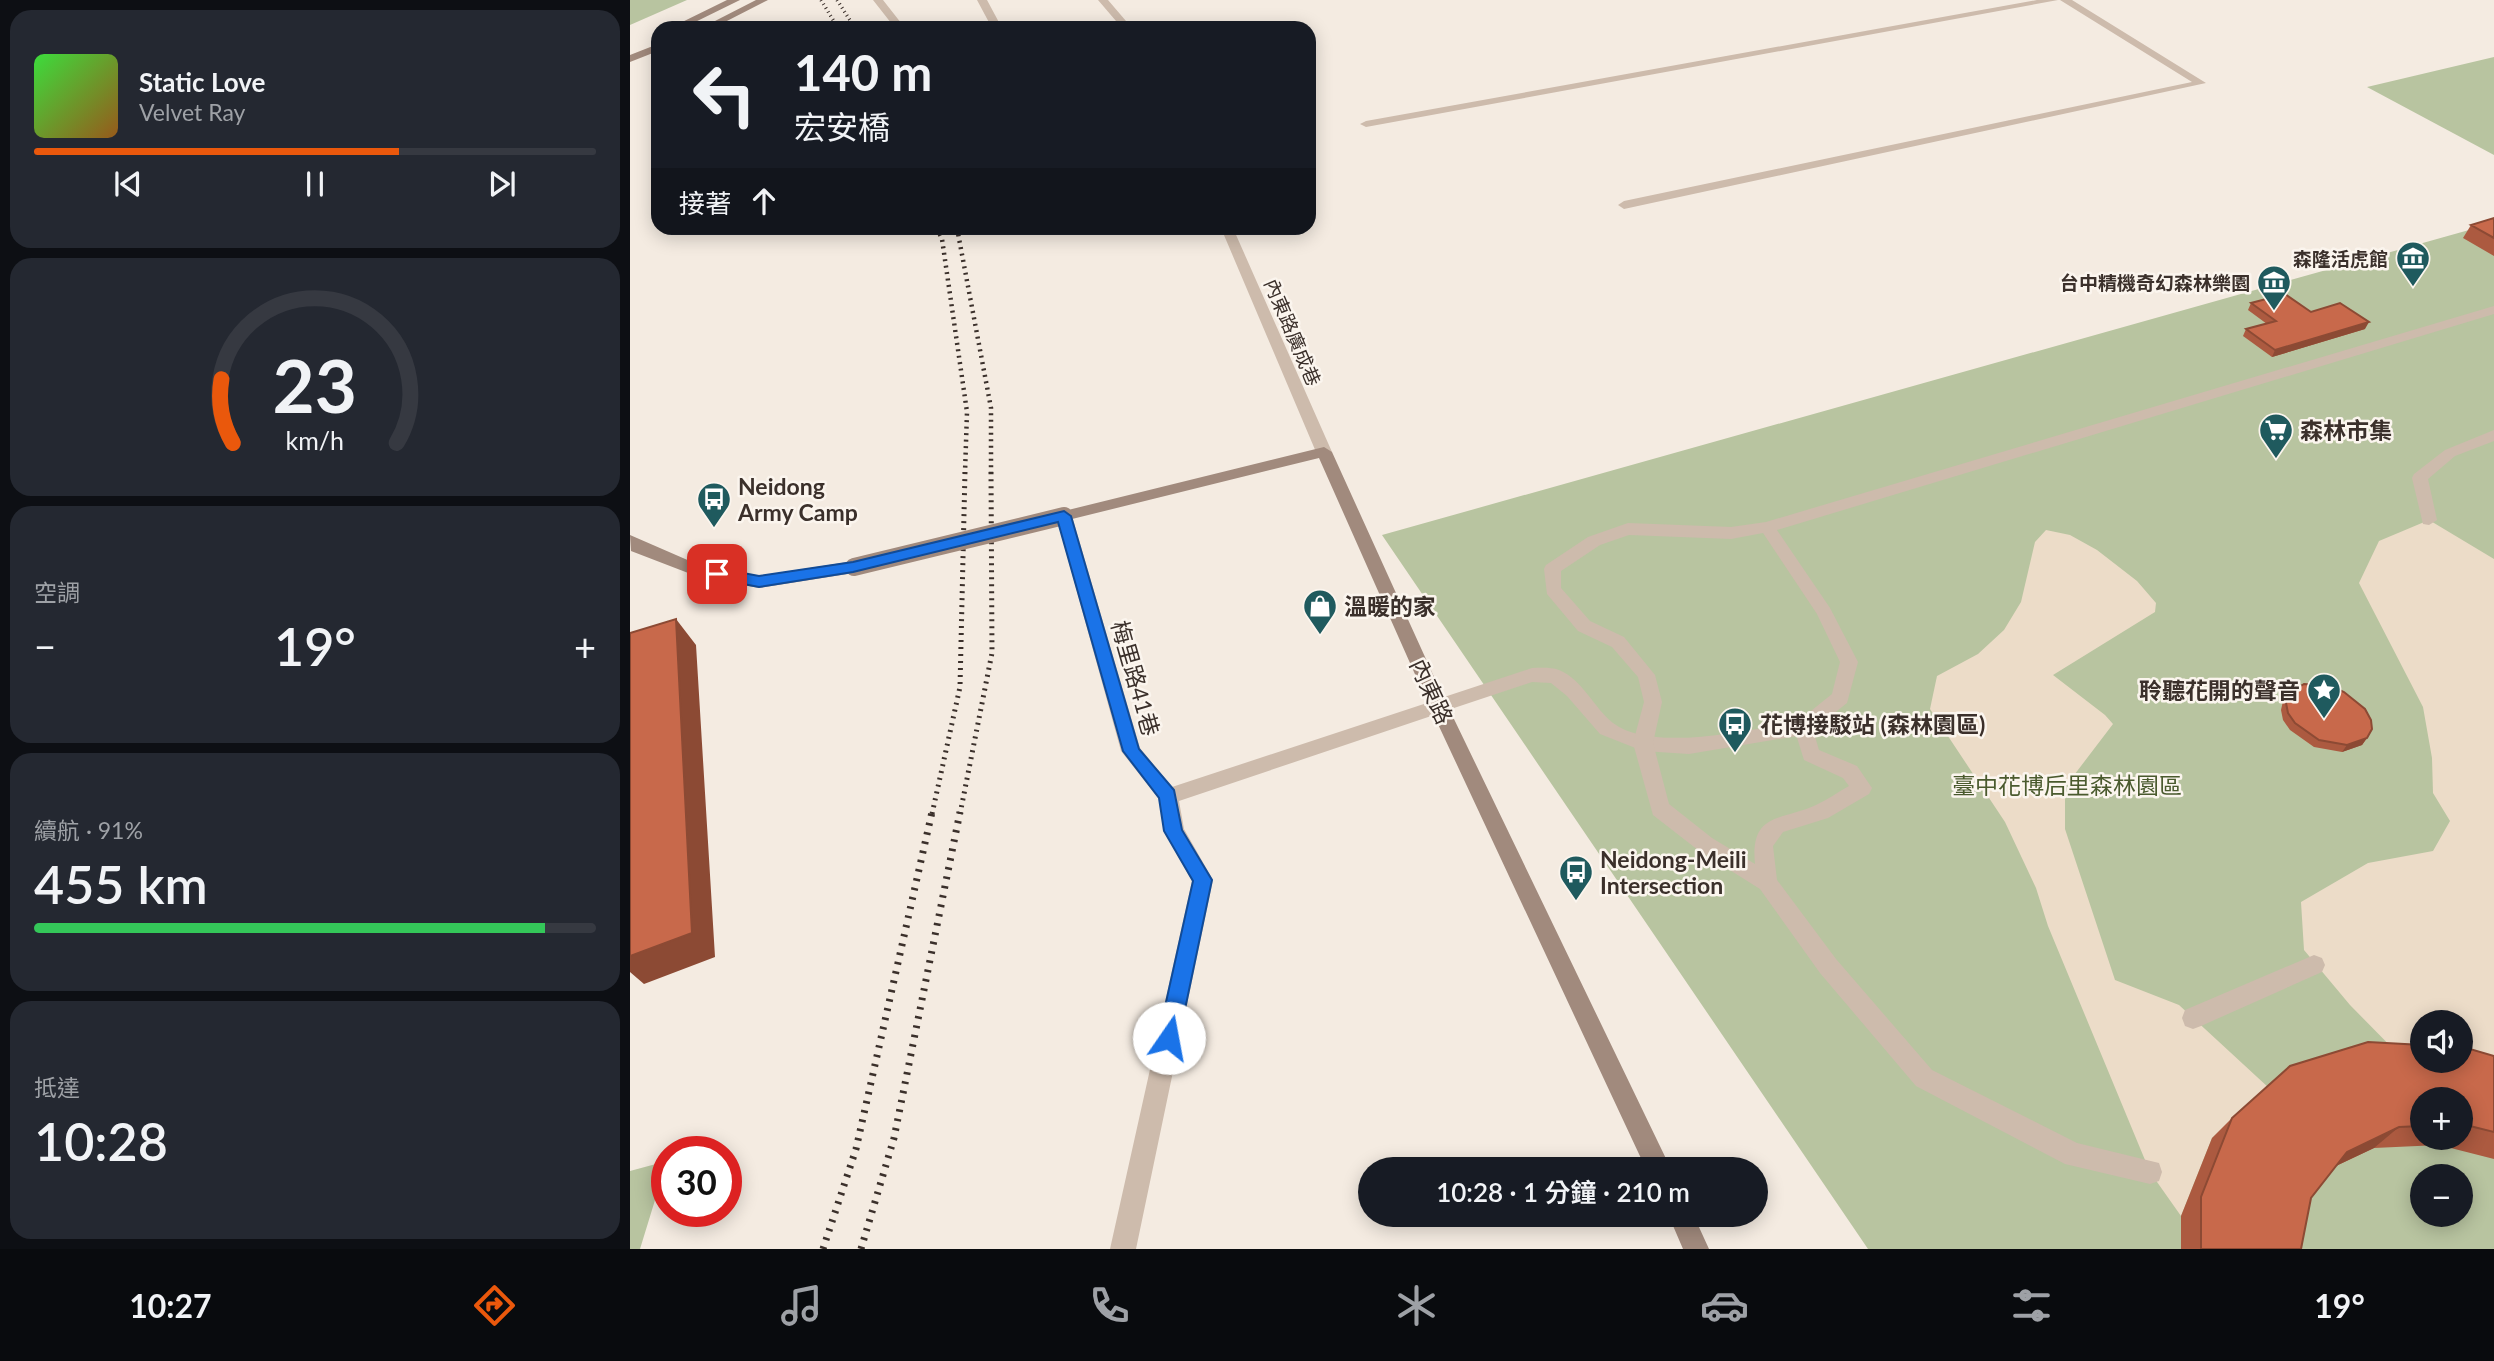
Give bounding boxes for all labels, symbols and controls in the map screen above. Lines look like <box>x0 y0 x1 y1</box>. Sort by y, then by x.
text: 140 m <box>794 43 932 101</box>
icon: left <box>679 49 770 140</box>
text: Static Love <box>139 66 266 98</box>
text: Velvet Ray <box>139 98 245 126</box>
text: 宏安橋 <box>794 107 890 146</box>
icon: previous <box>109 165 147 203</box>
icon: pause <box>296 165 334 203</box>
icon: next <box>483 165 521 203</box>
icon: ahead <box>745 182 783 220</box>
text: 接著 <box>679 187 731 219</box>
museum icon: 森隆活虎館 <box>2394 239 2432 288</box>
place label: 森隆活虎館 <box>2293 247 2388 270</box>
museum icon: 台中精機奇幻森林樂園 <box>2255 263 2293 312</box>
place label: 台中精機奇幻森林樂園 <box>2060 271 2250 294</box>
street label: 內東路廣成巷 <box>1260 275 1326 389</box>
text: 23 <box>273 341 357 429</box>
supermarket icon: 森林市集 <box>2257 411 2295 460</box>
place label: 森林市集 <box>2300 416 2392 444</box>
text: km/h <box>286 424 344 454</box>
place label: Neidong Army Camp <box>737 472 858 526</box>
bus stop icon: Neidong Army Camp <box>695 480 733 529</box>
pin <box>687 544 747 604</box>
icon: arrive <box>698 555 736 593</box>
text: 空調 <box>34 578 80 606</box>
shop icon: 溫暖的家 <box>1301 587 1339 636</box>
place label: 溫暖的家 <box>1344 592 1436 620</box>
text: 19° <box>274 615 356 677</box>
street label: 梅里路41巷 <box>1106 617 1166 739</box>
text: − <box>34 623 56 669</box>
text: + <box>574 623 596 669</box>
street label: 內東路 <box>1405 654 1459 728</box>
place icon: 聆聽花開的聲音 <box>2305 671 2343 720</box>
place label: 聆聽花開的聲音 <box>2139 676 2300 704</box>
bus stop icon: 花博接駁站 (森林園區) <box>1716 705 1754 754</box>
place label: 花博接駁站 (森林園區) <box>1760 710 1985 738</box>
park label: 臺中花博后里森林園區 <box>1952 771 2182 799</box>
text: 續航 · 91% <box>34 816 143 844</box>
place label: Neidong-Meili Intersection <box>1600 845 1747 899</box>
text: 455 km <box>34 853 208 915</box>
bus stop icon: Neidong-Meili Intersection <box>1557 853 1595 902</box>
position arrow <box>1132 1001 1206 1075</box>
map controls <box>2410 1010 2473 1227</box>
button: sound <box>2410 1010 2473 1073</box>
text: 抵達 <box>34 1073 80 1101</box>
button: + <box>2410 1087 2473 1150</box>
text: 10:28 <box>34 1110 168 1172</box>
speed limit sign: 30 <box>651 1136 742 1227</box>
button: − <box>2410 1164 2473 1227</box>
text: 10:28 · 1 分鐘 · 210 m <box>1436 1176 1690 1208</box>
icon: directions <box>470 1281 519 1330</box>
icon: music <box>777 1281 826 1330</box>
icon: phone <box>1085 1281 1134 1330</box>
icon: climate <box>1392 1281 1441 1330</box>
icon: car <box>1700 1281 1749 1330</box>
icon: filters <box>2007 1281 2056 1330</box>
text: 10:27 <box>129 1286 212 1325</box>
text: 19° <box>2314 1286 2365 1325</box>

